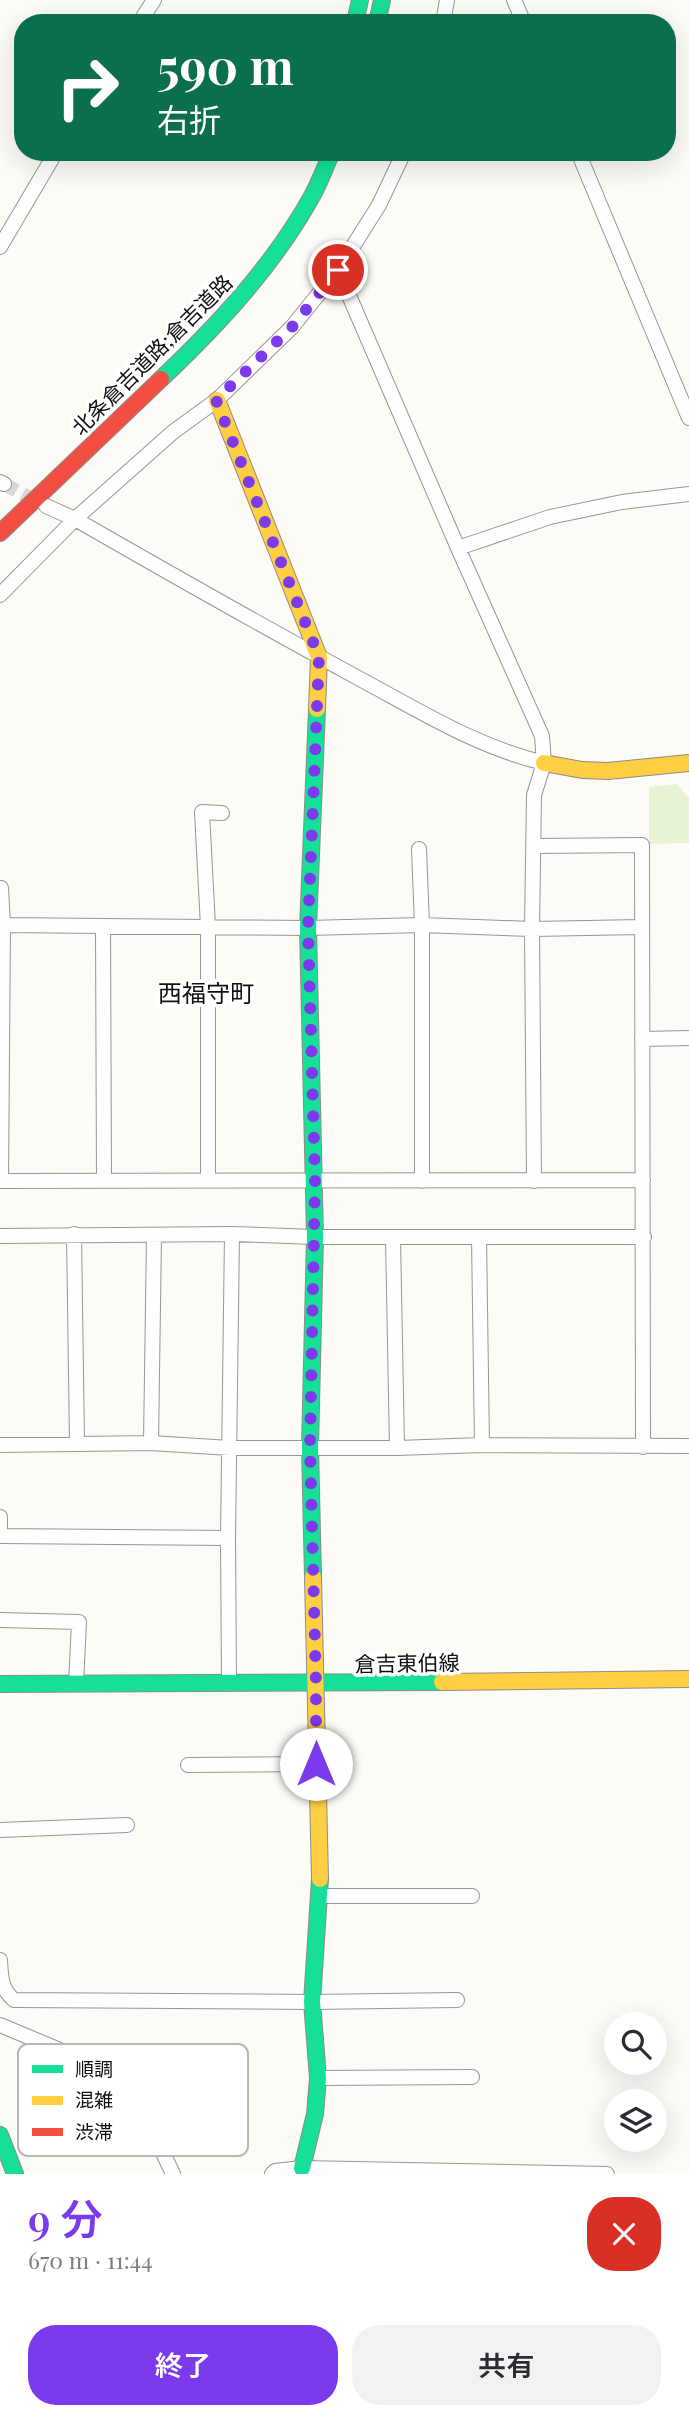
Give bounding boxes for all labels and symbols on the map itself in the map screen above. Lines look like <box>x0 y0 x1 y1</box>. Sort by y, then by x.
pin <box>308 240 368 300</box>
street label: 北条倉吉道路;倉吉道路 <box>65 268 237 440</box>
district label: 西福守町 <box>158 976 254 1008</box>
street label: 倉吉東伯線 <box>354 1647 460 1677</box>
position arrow <box>279 1727 353 1801</box>
legend <box>18 2044 248 2156</box>
text: 順調 <box>75 2055 113 2081</box>
text: 混雑 <box>75 2086 113 2112</box>
text: 渋滞 <box>75 2118 113 2144</box>

